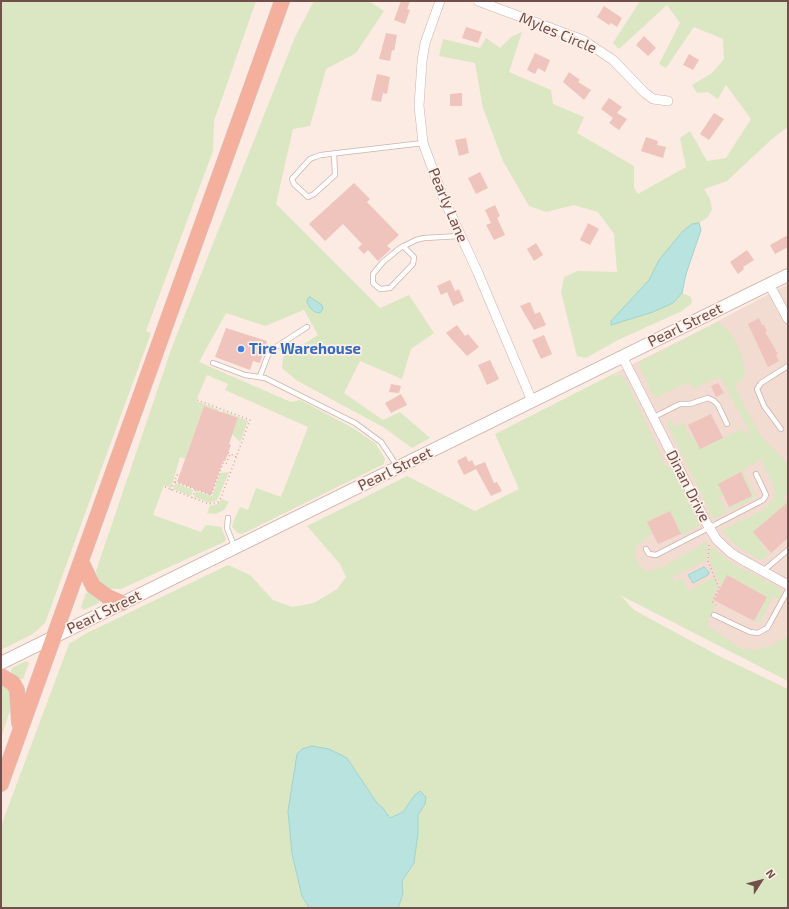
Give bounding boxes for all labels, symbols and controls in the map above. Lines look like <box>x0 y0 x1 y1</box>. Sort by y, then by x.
street label: Myles Circle <box>517 9 599 57</box>
street label: Pearly Lane <box>424 165 472 245</box>
street label: Pearl Street <box>645 299 725 351</box>
place label: Tire Warehouse <box>249 340 361 358</box>
marker: Tire Warehouse <box>236 344 246 354</box>
street label: Pearl Street <box>355 443 435 495</box>
street label: Dinan Drive <box>662 447 714 525</box>
street label: Pearl Street <box>64 586 144 638</box>
north arrow <box>741 861 781 901</box>
text: N <box>764 867 779 881</box>

